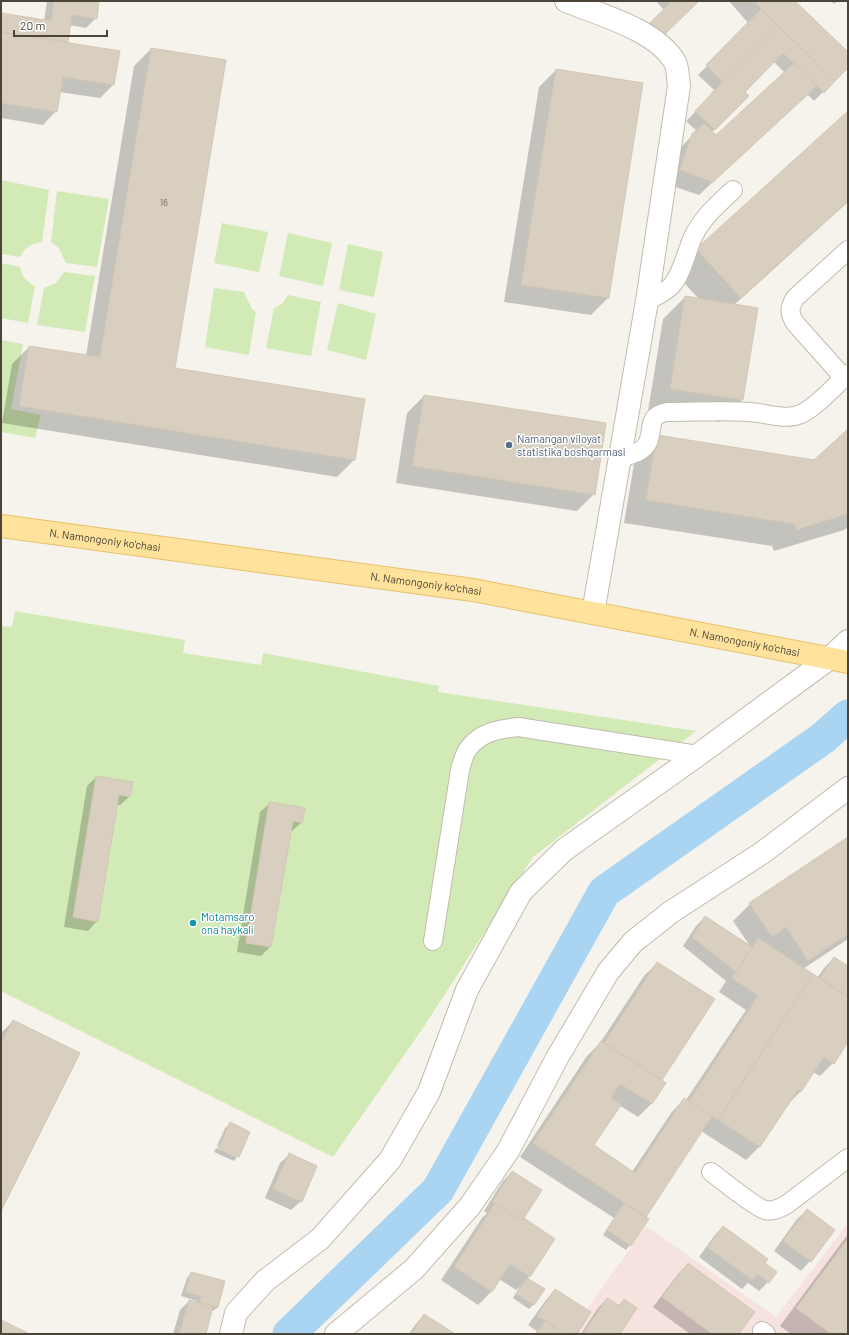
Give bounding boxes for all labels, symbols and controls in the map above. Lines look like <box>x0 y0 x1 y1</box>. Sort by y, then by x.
scale bar <box>14 12 107 38</box>
text: 20 m <box>20 18 46 32</box>
house number: 16 <box>160 197 168 208</box>
place label: Namangan viloyat statistika boshqarmasi <box>517 432 626 458</box>
marker: Namangan viloyat statistika boshqarmasi <box>504 440 514 450</box>
street label: N. Namongoniy ko'chasi <box>49 526 162 554</box>
street label: N. Namongoniy ko'chasi <box>370 569 483 598</box>
street label: N. Namongoniy ko'chasi <box>689 625 801 659</box>
place label: Motamsaro ona haykali <box>201 910 254 936</box>
marker: Motamsaro ona haykali <box>188 918 198 928</box>

